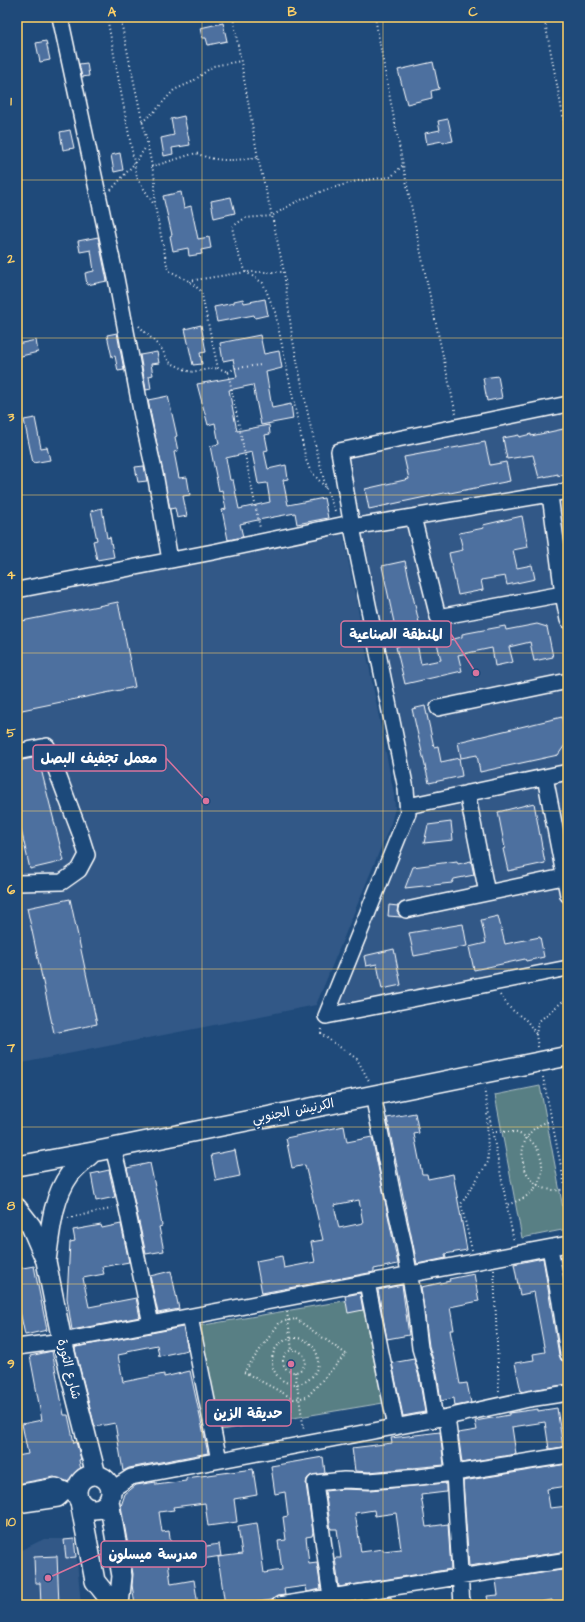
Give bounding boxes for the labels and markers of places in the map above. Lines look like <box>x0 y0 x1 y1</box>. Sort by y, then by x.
callout: المنطقة الصناعية <box>341 621 451 647</box>
callout: معمل تجفيف البصل <box>33 745 166 771</box>
callout: حديقة الزين <box>206 1400 291 1426</box>
callout: مدرسة ميسلون <box>101 1541 206 1567</box>

